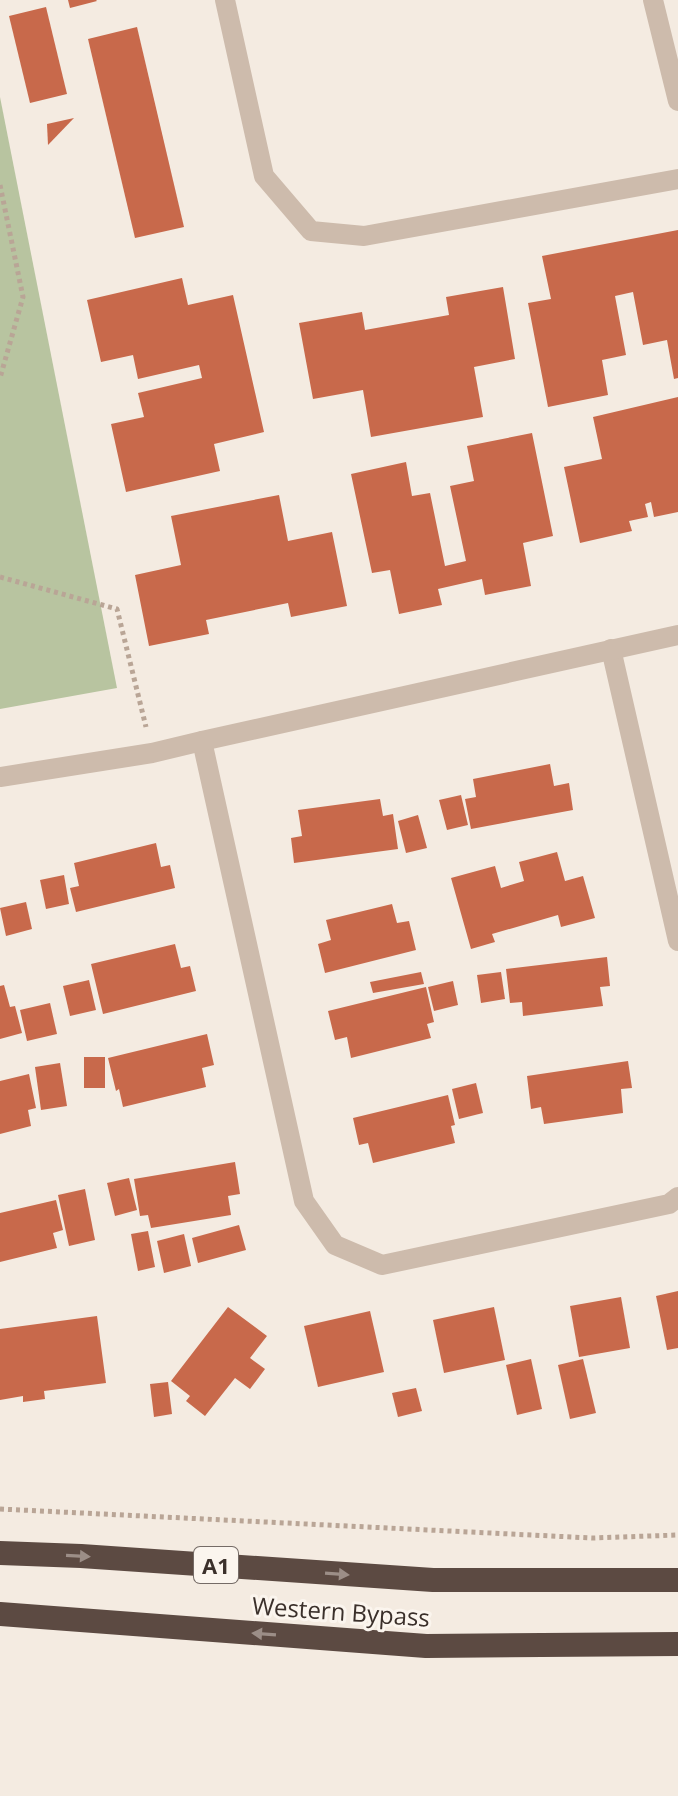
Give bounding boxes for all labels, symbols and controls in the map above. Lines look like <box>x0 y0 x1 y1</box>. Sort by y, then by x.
road number: A1 <box>194 1547 238 1583</box>
one-way arrow <box>66 1550 91 1563</box>
one-way arrow <box>325 1568 350 1581</box>
street label: Western Bypass <box>251 1588 431 1634</box>
one-way arrow <box>251 1627 276 1640</box>

